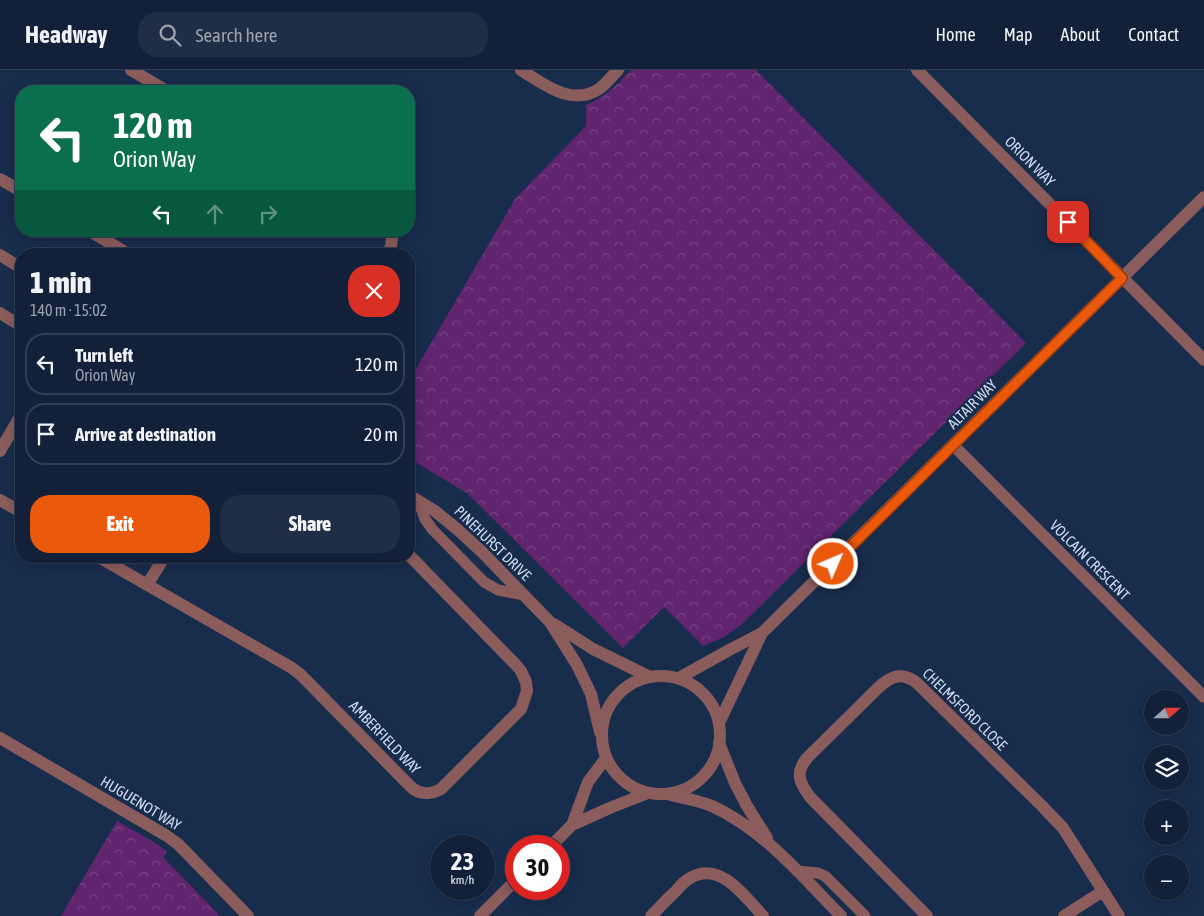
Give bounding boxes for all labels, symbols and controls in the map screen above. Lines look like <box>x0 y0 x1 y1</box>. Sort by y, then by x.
search box <box>138 12 488 57</box>
text: Headway <box>25 21 108 48</box>
icon: search <box>156 21 184 49</box>
text: Search here <box>196 24 277 46</box>
text: Home <box>936 24 976 45</box>
text: Map <box>1004 24 1033 45</box>
text: About <box>1061 24 1100 45</box>
text: Contact <box>1128 24 1179 45</box>
icon: left <box>30 105 95 170</box>
text: 120 m <box>113 105 192 145</box>
street label: ORION WAY <box>1002 133 1059 190</box>
text: Orion Way <box>113 146 196 172</box>
icon: left <box>148 200 176 228</box>
icon: ahead <box>201 200 229 228</box>
icon: right <box>254 200 282 228</box>
pin <box>1047 201 1089 243</box>
icon: arrive <box>1054 208 1082 236</box>
text: 1 min <box>30 265 91 299</box>
button: close <box>348 265 400 317</box>
text: 140 m · 15:02 <box>30 301 107 319</box>
text: Turn left <box>75 344 133 366</box>
icon: left <box>32 350 60 378</box>
text: 120 m <box>355 353 398 375</box>
text: Orion Way <box>75 366 135 384</box>
street label: ALTAIR WAY <box>944 376 1000 432</box>
icon: arrive <box>32 420 60 448</box>
text: Arrive at destination <box>75 423 216 445</box>
text: 20 m <box>364 423 398 445</box>
button: Exit <box>30 495 210 553</box>
button: Share <box>220 495 400 553</box>
street label: PINEHURST DRIVE <box>451 502 535 584</box>
street label: VOLCAIN CRESCENT <box>1047 517 1134 604</box>
position arrow <box>806 537 858 589</box>
street label: CHELMSFORD CLOSE <box>919 665 1011 754</box>
north arrow <box>1144 690 1189 735</box>
map controls <box>1144 690 1189 900</box>
street label: AMBERFIELD WAY <box>346 697 424 777</box>
button: layers <box>1144 745 1189 790</box>
street label: HUGUENOT WAY <box>98 772 184 834</box>
button: + <box>1144 800 1189 845</box>
speed limit sign: 30 <box>505 835 570 900</box>
text: 23 <box>451 847 474 875</box>
button: − <box>1144 855 1189 900</box>
text: km/h <box>451 873 474 887</box>

